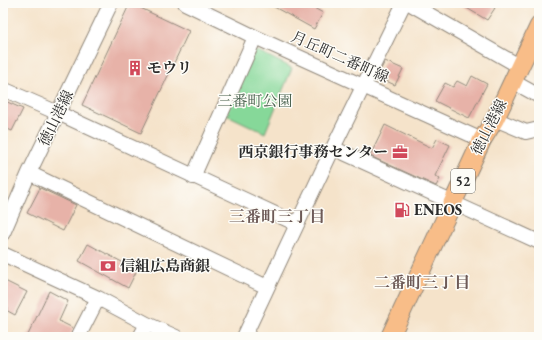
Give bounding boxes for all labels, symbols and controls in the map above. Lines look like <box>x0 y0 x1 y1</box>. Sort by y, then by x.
street label: 月丘町二番町線 <box>288 27 392 87</box>
place label: モウリ <box>147 58 192 77</box>
building icon: モウリ <box>126 59 144 77</box>
street label: 徳山港線 <box>34 87 77 149</box>
park label: 三番町公園 <box>217 91 293 110</box>
street label: 徳山港線 <box>466 96 511 158</box>
place label: 西京銀行事務センター <box>239 142 388 161</box>
office icon: 西京銀行事務センター <box>391 143 409 161</box>
road number: 52 <box>451 169 475 193</box>
place label: ENEOS <box>414 200 462 219</box>
fuel station icon: ENEOS <box>393 201 411 219</box>
district label: 三番町三丁目 <box>229 206 325 227</box>
place label: 信組広島商銀 <box>120 256 210 275</box>
bank icon: 信組広島商銀 <box>99 257 117 275</box>
district label: 二番町三丁目 <box>374 272 470 293</box>

